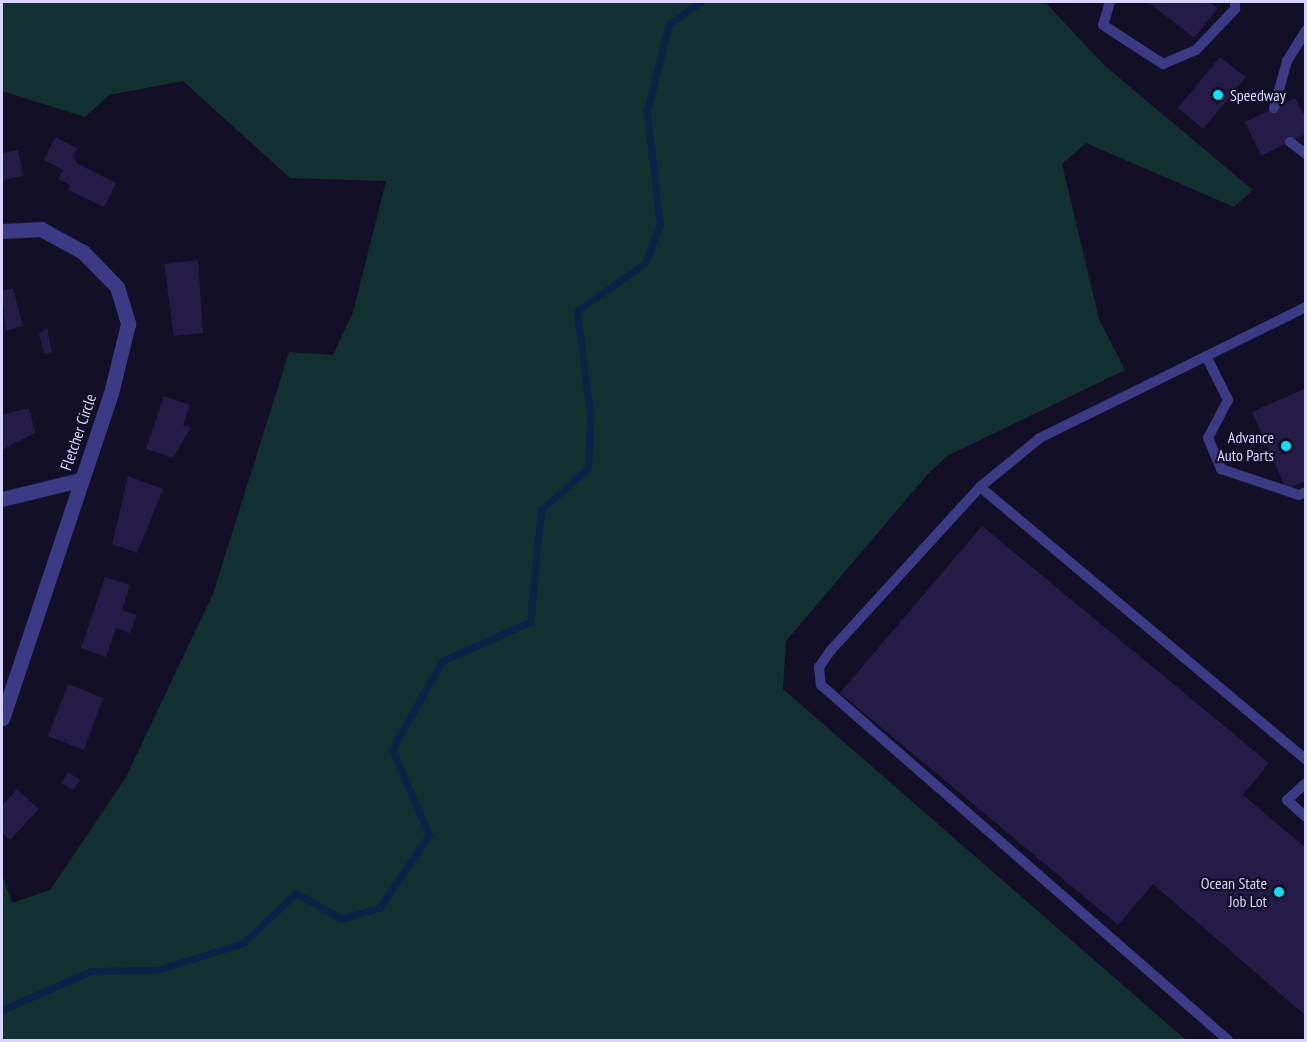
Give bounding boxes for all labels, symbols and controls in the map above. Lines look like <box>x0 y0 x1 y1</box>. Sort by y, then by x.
place label: Speedway <box>1230 85 1286 105</box>
marker: Speedway <box>1211 88 1225 102</box>
street label: Fletcher Circle <box>56 391 100 473</box>
place label: Advance Auto Parts <box>1217 427 1274 465</box>
marker: Advance Auto Parts <box>1279 439 1293 453</box>
place label: Ocean State Job Lot <box>1201 873 1267 911</box>
marker: Ocean State Job Lot <box>1272 885 1286 899</box>

